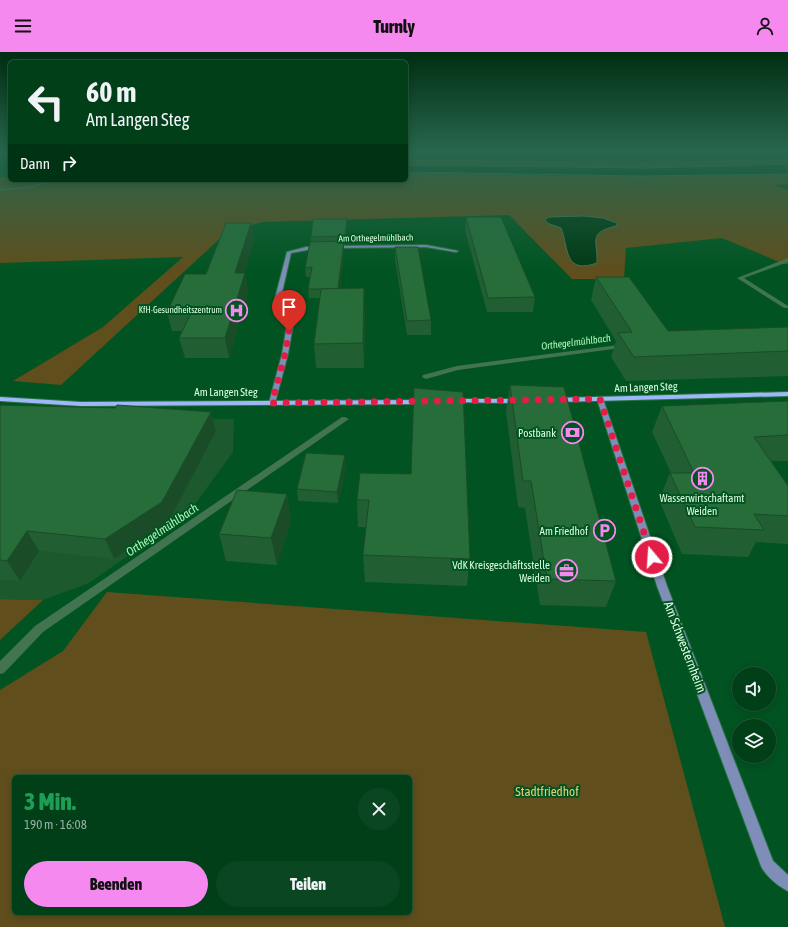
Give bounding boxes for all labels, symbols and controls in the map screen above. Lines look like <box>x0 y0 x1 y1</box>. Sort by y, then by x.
icon: menu <box>12 15 34 37</box>
icon: person <box>754 15 776 37</box>
text: Turnly <box>373 16 415 37</box>
icon: left <box>20 76 72 128</box>
text: 60 m <box>86 76 136 108</box>
text: Am Langen Steg <box>86 109 190 130</box>
icon: right <box>58 152 80 174</box>
text: Dann <box>20 155 50 172</box>
street label: Am Orthegelmühlbach <box>338 232 414 244</box>
pin <box>272 290 306 331</box>
icon: arrive <box>278 296 300 318</box>
hospital icon: KfH-Gesundheitszentrum <box>224 297 250 323</box>
place label: KfH-Gesundheitszentrum <box>139 305 222 315</box>
water label: Orthegelmühlbach <box>541 332 612 352</box>
street label: Am Langen Steg <box>614 380 678 394</box>
street label: Am Langen Steg <box>194 386 258 398</box>
bank icon: Postbank <box>559 420 585 446</box>
place label: Postbank <box>518 427 556 439</box>
building icon: Wasserwirtschaftamt Weiden <box>689 465 715 491</box>
place label: Wasserwirtschaftamt Weiden <box>660 492 744 517</box>
water label: Orthegelmühlbach <box>123 501 201 559</box>
parking icon: Am Friedhof <box>591 518 617 544</box>
place label: Am Friedhof <box>540 525 588 537</box>
position arrow <box>631 536 673 578</box>
office icon: VdK Kreisgeschäftsstelle Weiden <box>553 558 579 584</box>
place label: VdK Kreisgeschäftsstelle Weiden <box>452 559 550 584</box>
street label: Am Schwesternheim <box>661 599 709 695</box>
map controls <box>732 667 776 763</box>
button: sound <box>732 667 776 711</box>
button: layers <box>732 719 776 763</box>
park label: Stadtfriedhof <box>515 784 579 799</box>
text: 3 Min. <box>24 788 76 815</box>
button: close <box>358 788 400 830</box>
text: 190 m · 16:08 <box>24 817 87 832</box>
button: Beenden <box>24 861 208 907</box>
button: Teilen <box>216 861 400 907</box>

